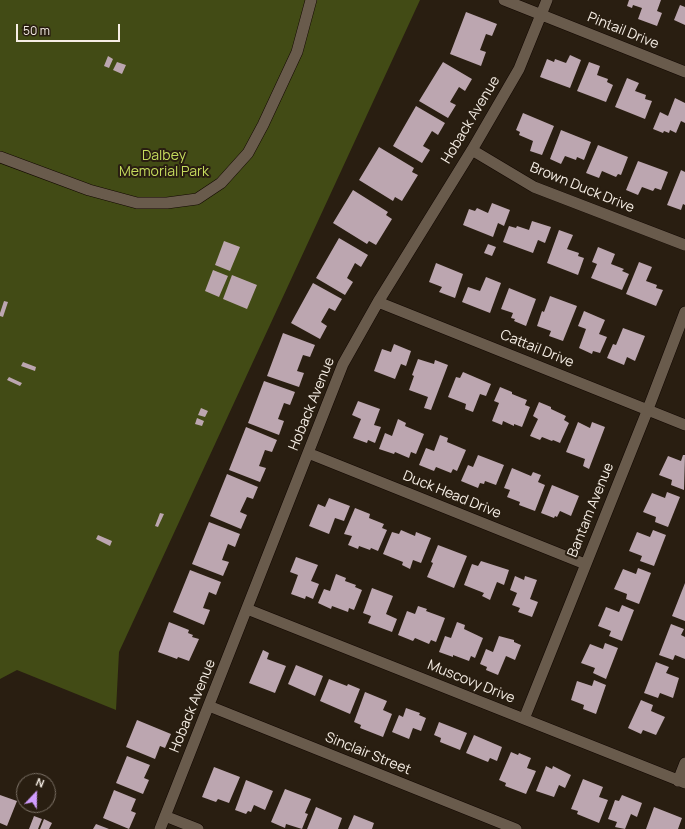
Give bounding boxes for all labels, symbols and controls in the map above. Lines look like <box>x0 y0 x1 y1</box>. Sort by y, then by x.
street label: Pintail Drive <box>585 9 661 53</box>
scale bar <box>18 16 122 42</box>
text: 50 m <box>23 22 50 39</box>
street label: Hoback Avenue <box>438 73 504 167</box>
park label: Dalbey Memorial Park <box>119 148 209 180</box>
street label: Brown Duck Drive <box>527 159 637 217</box>
street label: Cattail Drive <box>498 327 576 371</box>
street label: Hoback Avenue <box>286 355 338 453</box>
street label: Bantam Avenue <box>564 460 618 560</box>
street label: Duck Head Drive <box>400 468 504 522</box>
street label: Hoback Avenue <box>167 657 219 755</box>
street label: Muscovy Drive <box>425 657 517 707</box>
street label: Sinclair Street <box>323 729 413 779</box>
north arrow <box>16 773 56 813</box>
text: N <box>34 774 47 791</box>

